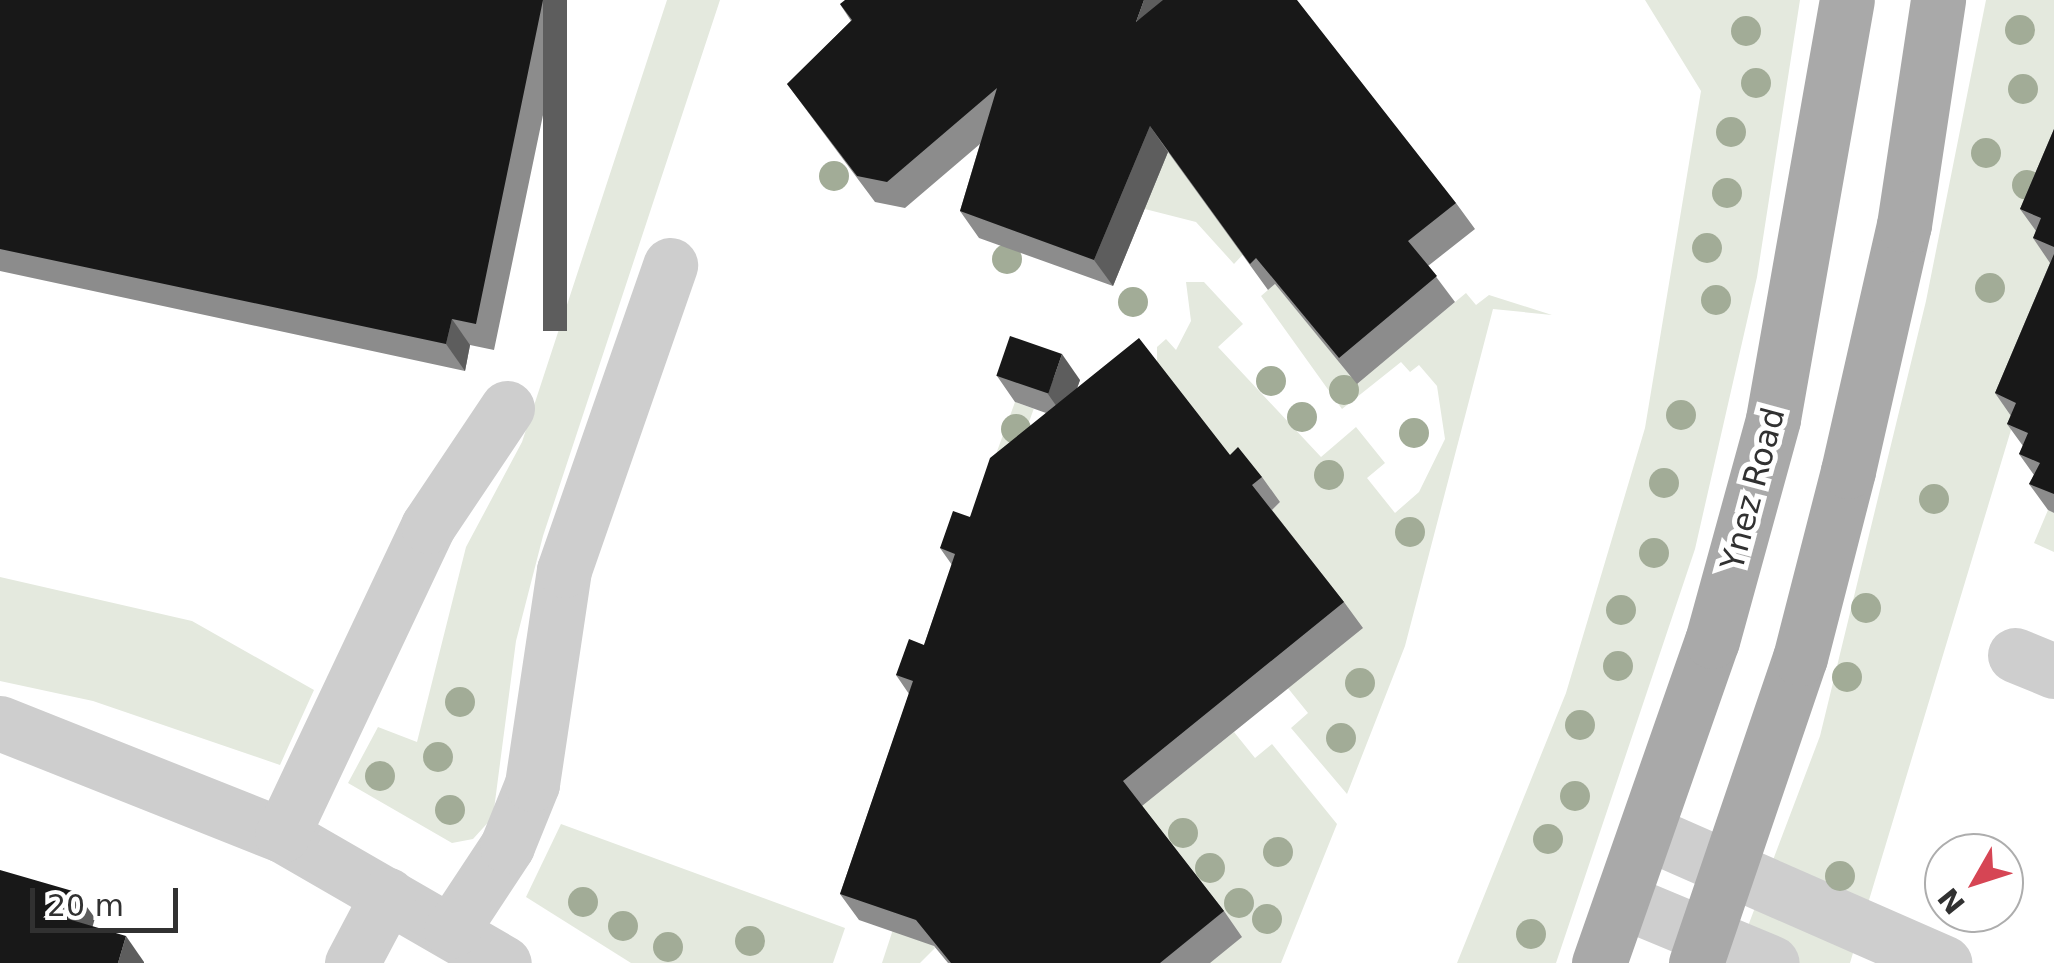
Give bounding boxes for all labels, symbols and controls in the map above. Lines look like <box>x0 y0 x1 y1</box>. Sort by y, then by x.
street label: Ynez Road <box>1713 403 1793 575</box>
north arrow <box>1924 833 2024 933</box>
scale bar <box>35 868 182 930</box>
text: N <box>1932 881 1972 920</box>
text: 20 m <box>47 888 124 923</box>

